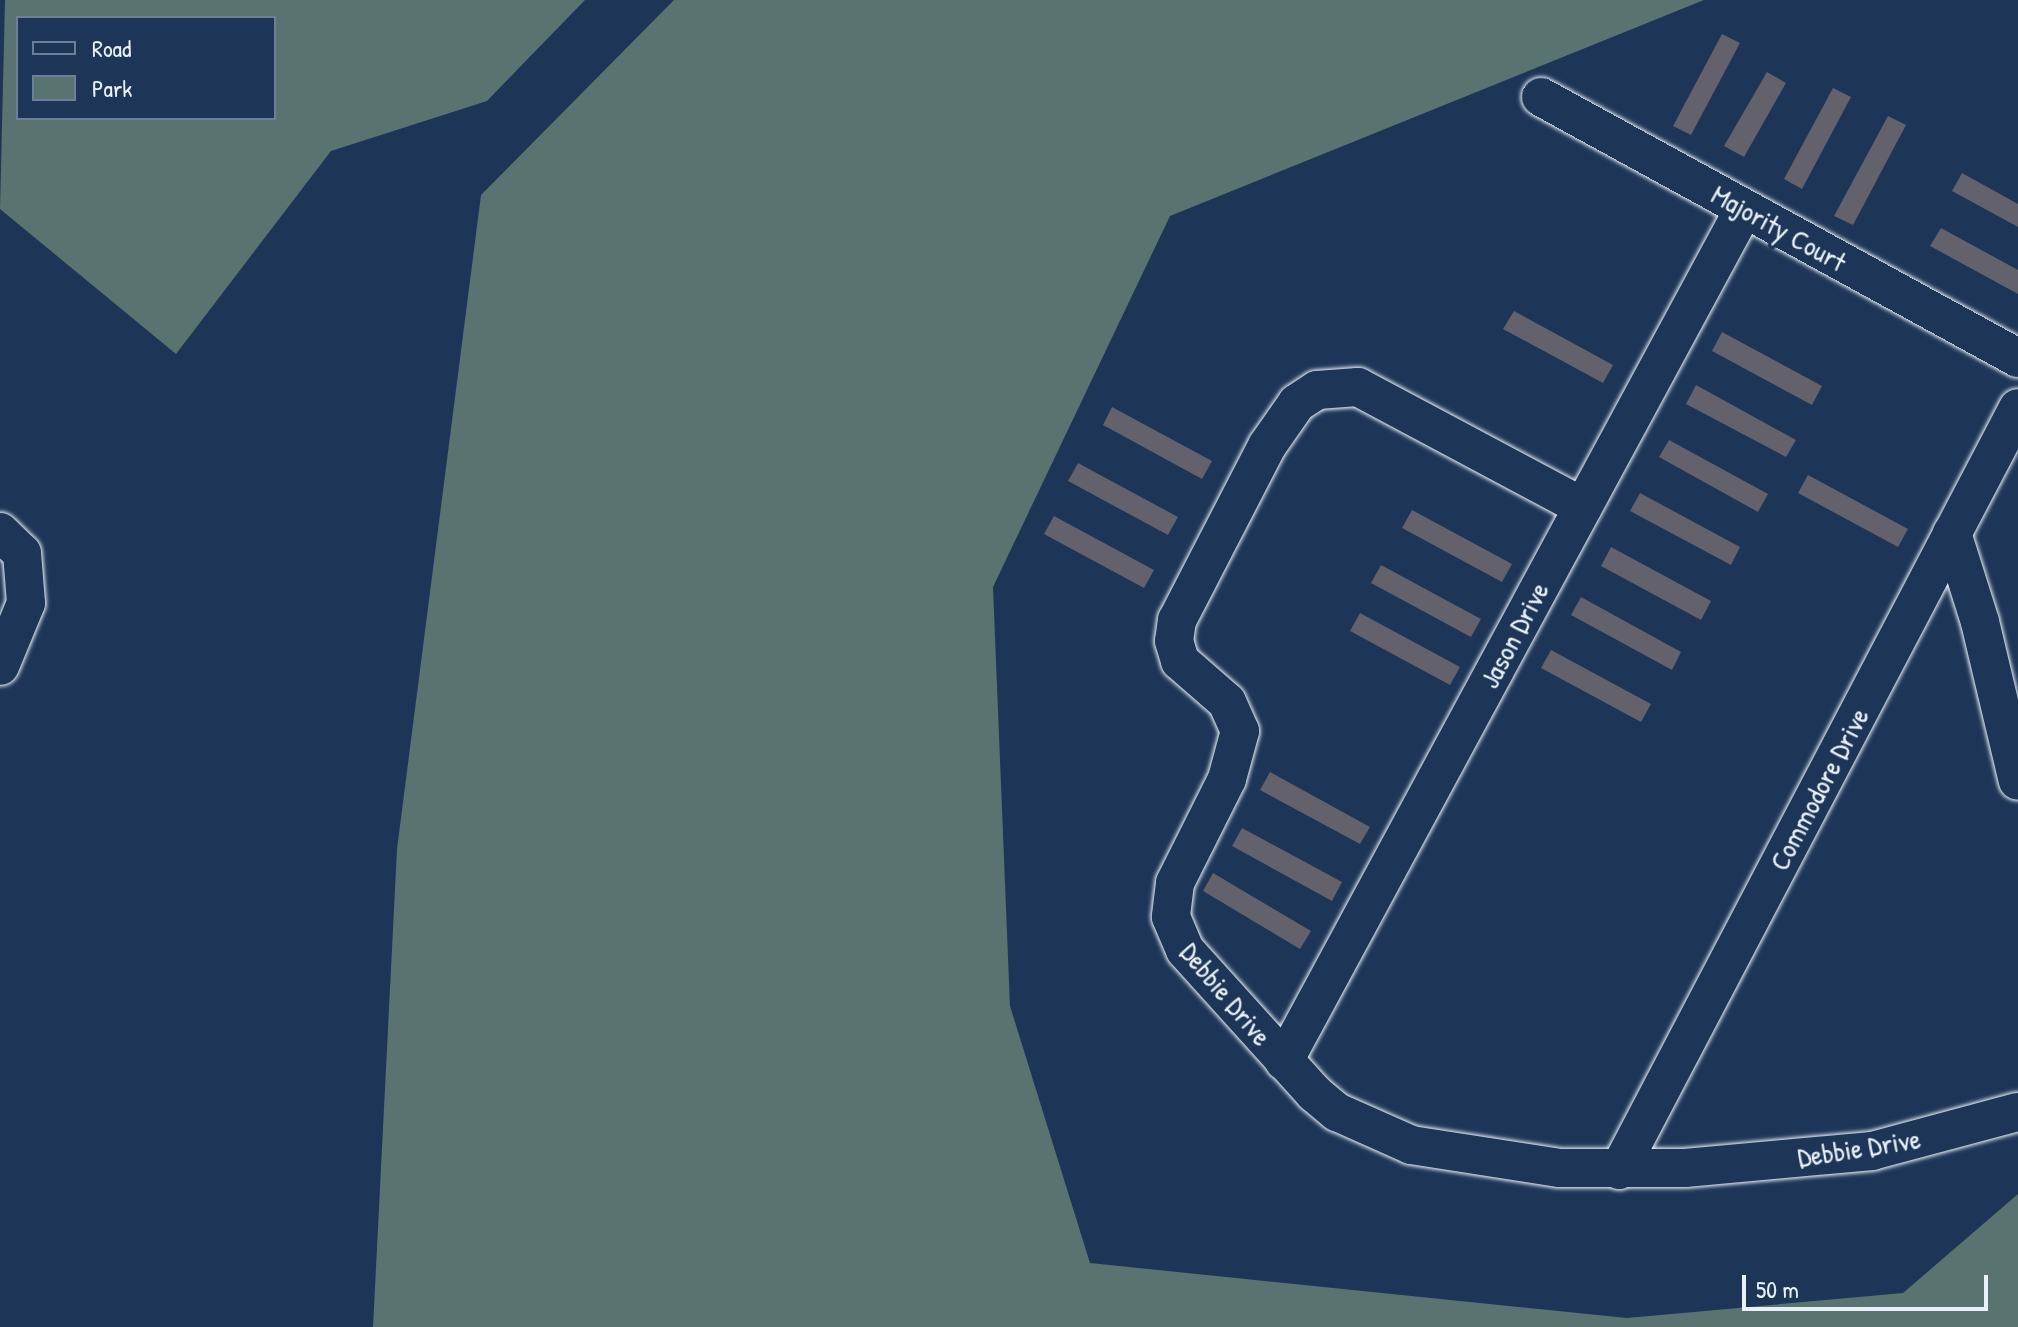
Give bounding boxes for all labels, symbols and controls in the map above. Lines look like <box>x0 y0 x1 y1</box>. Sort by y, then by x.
legend <box>16 16 276 120</box>
text: Road <box>92 32 131 64</box>
text: Park <box>92 72 132 104</box>
street label: Majority Court <box>1706 177 1852 279</box>
street label: Jason Drive <box>1472 576 1556 694</box>
street label: Commodore Drive <box>1762 702 1876 876</box>
street label: Debbie Drive <box>1173 936 1279 1052</box>
street label: Debbie Drive <box>1795 1122 1923 1174</box>
scale bar <box>1746 1259 1992 1309</box>
text: 50 m <box>1756 1273 1799 1305</box>

